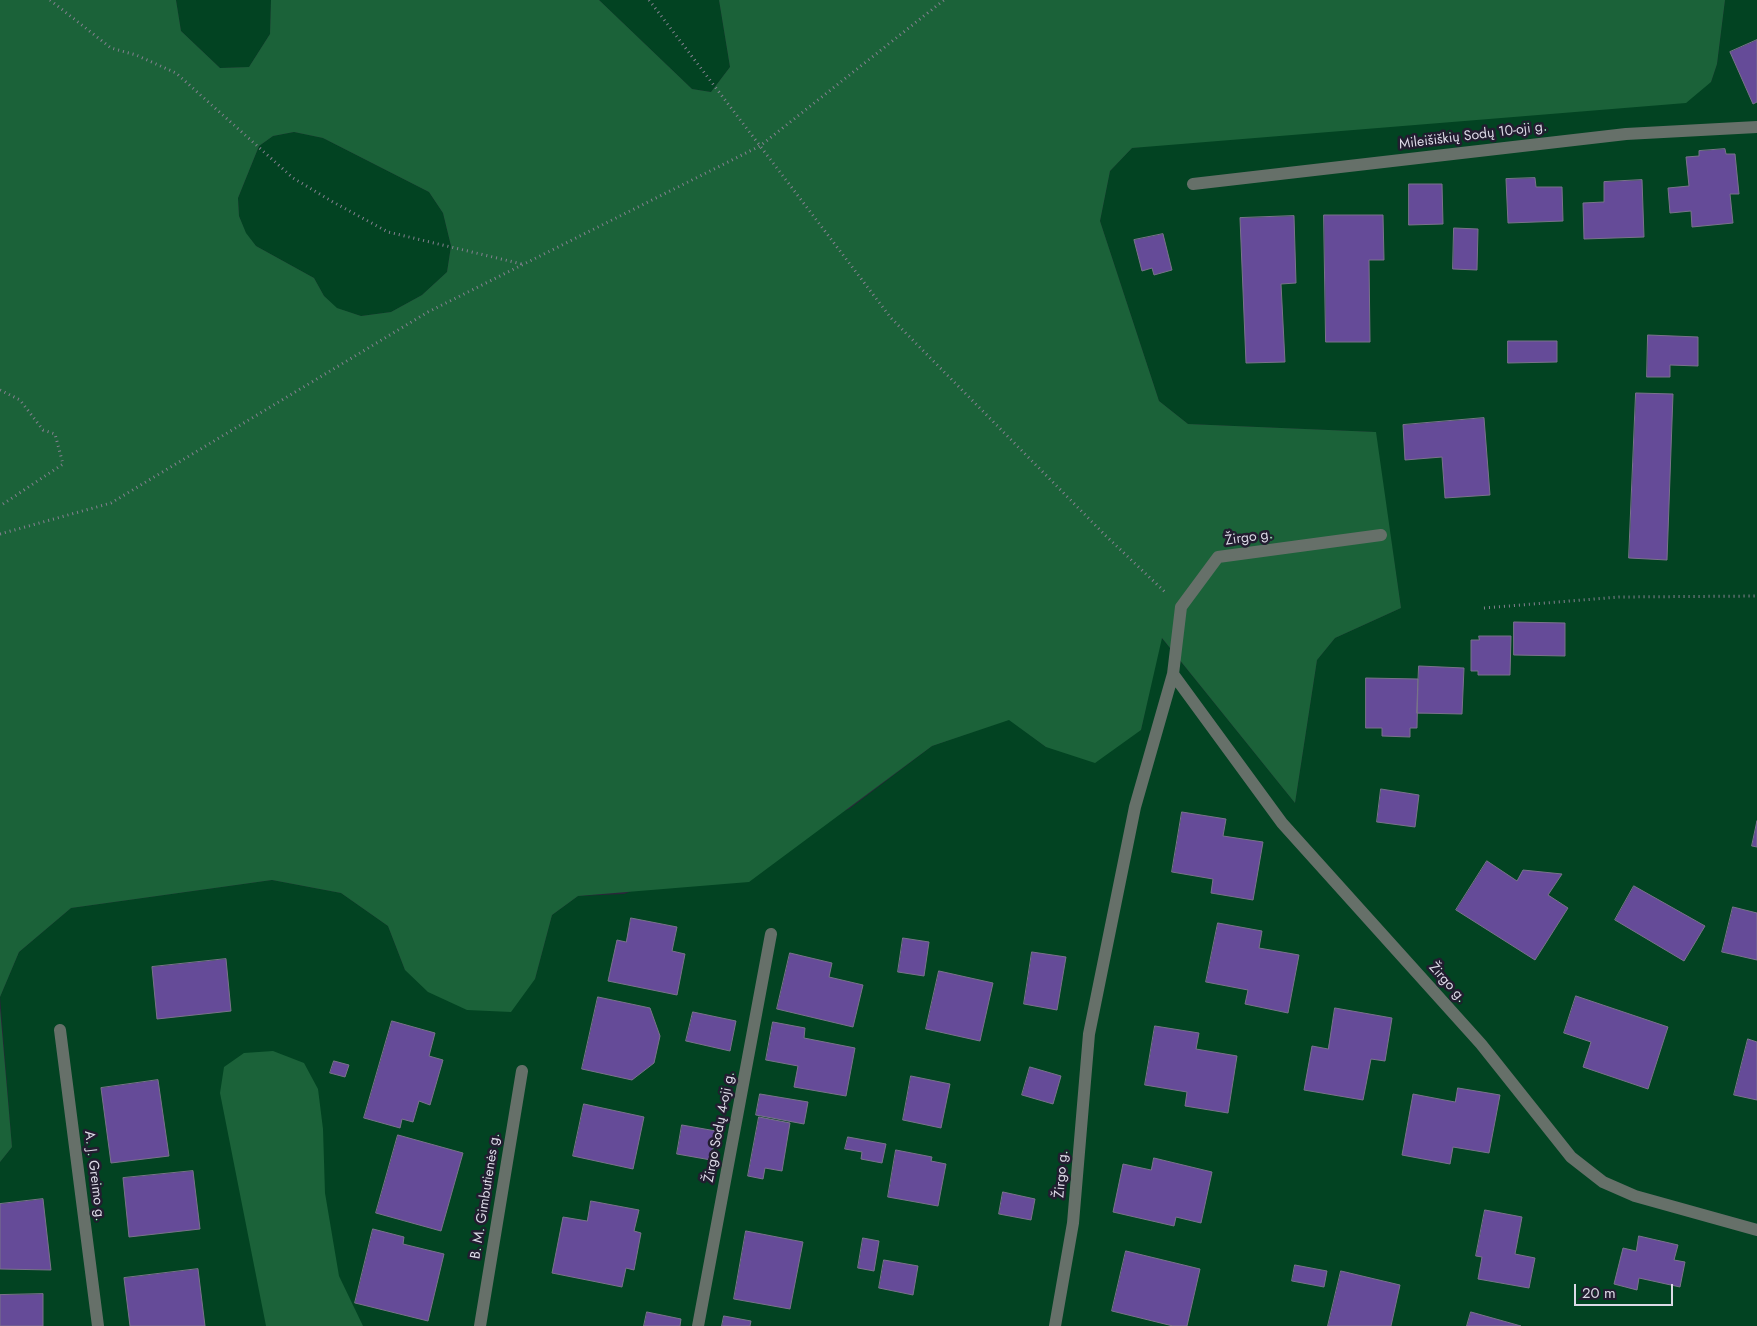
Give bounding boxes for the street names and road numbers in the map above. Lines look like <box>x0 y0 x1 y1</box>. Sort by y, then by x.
street label: Mileišiškių Sodų 10-oji g. <box>1398 119 1548 153</box>
street label: Žirgo g. <box>1224 526 1274 550</box>
street label: Žirgo g. <box>1425 960 1469 1006</box>
street label: Žirgo Sodų 4-oji g. <box>701 1070 739 1184</box>
street label: A. J. Greimo g. <box>80 1130 108 1222</box>
street label: B. M. Gimbutienės g. <box>468 1132 504 1260</box>
street label: Žirgo g. <box>1052 1149 1072 1199</box>

